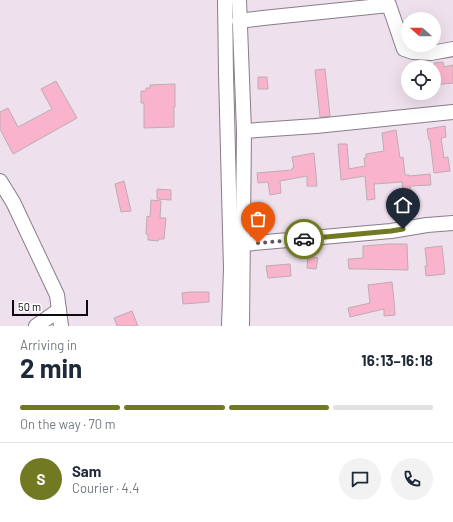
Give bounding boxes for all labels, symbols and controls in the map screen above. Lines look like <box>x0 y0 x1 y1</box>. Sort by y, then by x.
north arrow <box>401 12 441 52</box>
map controls <box>401 12 441 100</box>
button: locate <box>401 60 441 100</box>
pin <box>386 188 420 229</box>
icon: home <box>392 194 414 216</box>
pin <box>241 202 275 243</box>
icon: bag <box>247 208 269 230</box>
courier <box>284 219 324 259</box>
icon: car <box>293 228 315 250</box>
scale bar <box>12 298 88 317</box>
text: 50 m <box>18 300 41 313</box>
text: Arriving in <box>20 337 77 353</box>
text: 16:13–16:18 <box>361 351 433 369</box>
text: 2 min <box>20 352 82 383</box>
text: On the way · 70 m <box>20 416 115 432</box>
button: chat <box>339 458 381 500</box>
button: phone <box>391 458 433 500</box>
text: Sam <box>72 462 101 480</box>
text: S <box>37 470 45 488</box>
text: Courier · 4.4 <box>72 480 140 496</box>

